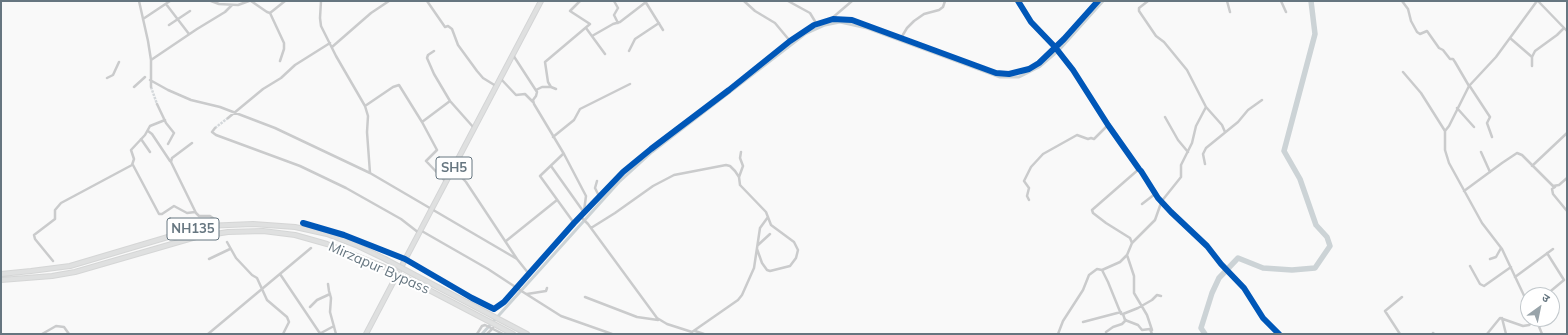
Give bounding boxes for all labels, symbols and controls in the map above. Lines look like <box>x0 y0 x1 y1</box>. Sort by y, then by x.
road number: SH5 <box>436 157 472 179</box>
road number: NH135 <box>167 218 219 240</box>
street label: Mirzapur Bypass <box>326 238 432 298</box>
north arrow <box>1520 287 1560 327</box>
text: उ <box>1539 290 1553 305</box>

